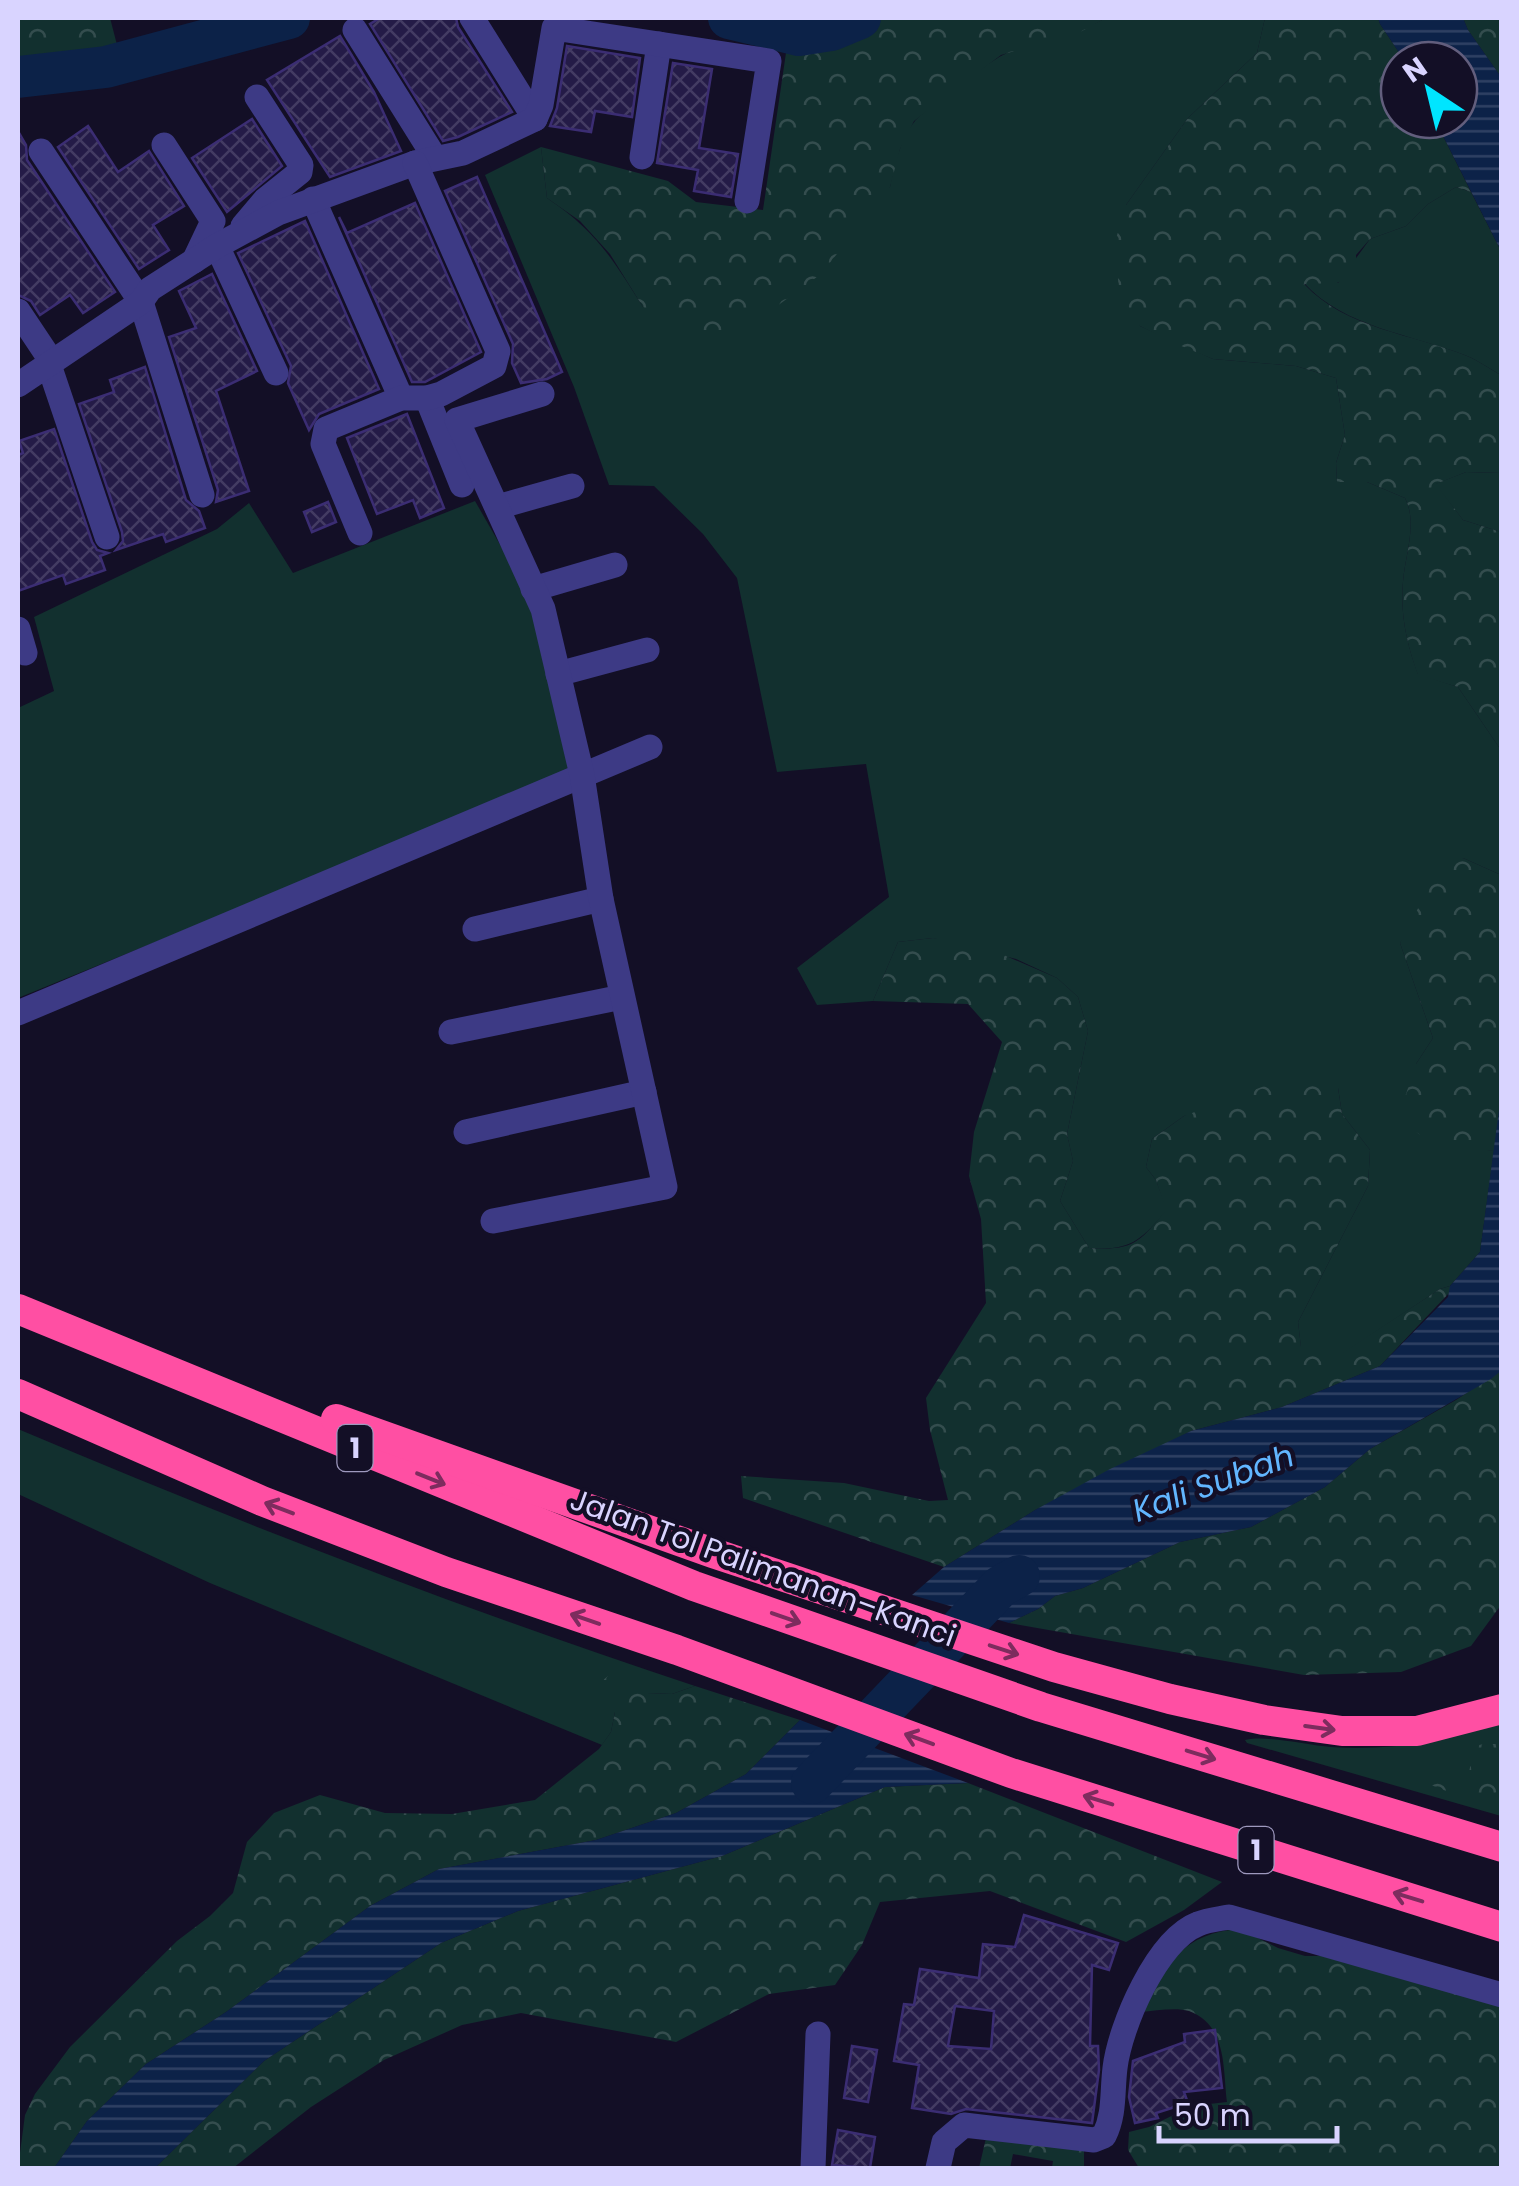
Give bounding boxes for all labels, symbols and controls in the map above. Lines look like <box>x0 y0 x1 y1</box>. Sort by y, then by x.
north arrow <box>1379 40 1479 140</box>
text: N <box>1395 48 1435 92</box>
road number: 1 <box>338 1425 372 1471</box>
water label: Kali Subah <box>1126 1432 1300 1533</box>
one-way arrow <box>416 1471 446 1489</box>
street label: Jalan Tol Palimanan–Kanci <box>564 1478 962 1657</box>
one-way arrow <box>265 1498 296 1516</box>
one-way arrow <box>570 1609 601 1627</box>
one-way arrow <box>770 1610 801 1628</box>
one-way arrow <box>988 1642 1020 1660</box>
one-way arrow <box>1303 1720 1335 1738</box>
one-way arrow <box>905 1729 936 1747</box>
one-way arrow <box>1185 1748 1217 1766</box>
one-way arrow <box>1083 1790 1115 1808</box>
road number: 1 <box>1238 1827 1274 1873</box>
one-way arrow <box>1393 1887 1425 1905</box>
scale bar <box>1159 2081 1336 2143</box>
text: 50 m <box>1174 2094 1251 2137</box>

